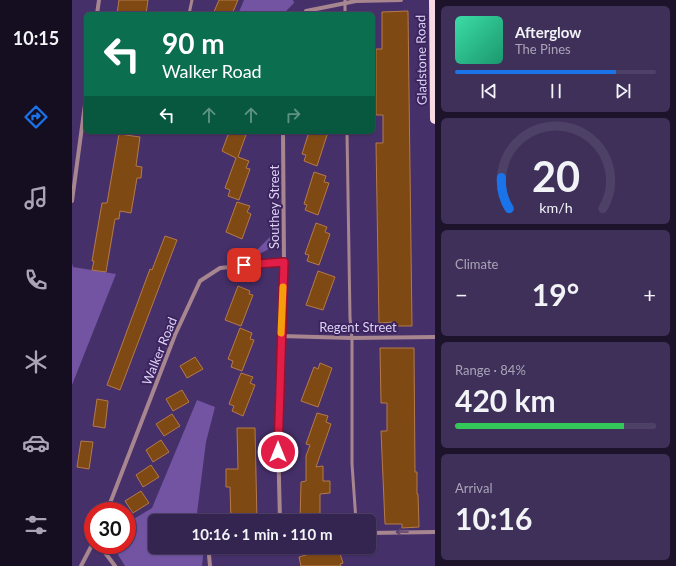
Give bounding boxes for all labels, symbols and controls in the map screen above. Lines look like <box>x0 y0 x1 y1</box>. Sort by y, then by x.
street label: Gladstone Road <box>412 15 430 105</box>
text: Afterglow <box>515 23 581 41</box>
text: 90 m <box>162 26 225 60</box>
text: 10:15 <box>13 27 59 49</box>
icon: left <box>96 28 148 80</box>
text: The Pines <box>515 41 571 57</box>
text: Walker Road <box>162 60 262 82</box>
icon: previous <box>478 80 500 102</box>
icon: pause <box>545 80 567 102</box>
icon: next <box>612 80 634 102</box>
icon: directions <box>22 103 50 131</box>
icon: left <box>156 104 178 126</box>
icon: ahead <box>198 104 220 126</box>
icon: ahead <box>240 104 262 126</box>
icon: right <box>282 104 304 126</box>
text: 20 <box>531 151 580 201</box>
street label: Southey Street <box>266 165 282 249</box>
icon: music <box>22 184 50 212</box>
text: km/h <box>539 199 572 216</box>
pin <box>227 248 261 282</box>
icon: arrive <box>233 254 255 276</box>
text: Climate <box>455 256 498 272</box>
icon: phone <box>22 266 50 294</box>
text: 19° <box>532 276 579 312</box>
text: − <box>455 281 468 308</box>
text: + <box>643 281 656 308</box>
street label: Walker Road <box>138 315 180 387</box>
street label: Regent Street <box>319 319 397 335</box>
icon: climate <box>22 348 50 376</box>
text: Range · 84% <box>455 362 526 378</box>
text: 420 km <box>455 382 556 418</box>
icon: car <box>22 429 50 457</box>
position arrow <box>257 431 299 473</box>
text: Arrival <box>455 480 492 496</box>
text: 10:16 <box>455 500 532 536</box>
speed limit sign: 30 <box>84 502 136 554</box>
icon: filters <box>22 511 50 539</box>
text: 10:16 · 1 min · 110 m <box>192 525 332 543</box>
one-way arrow <box>396 529 409 536</box>

